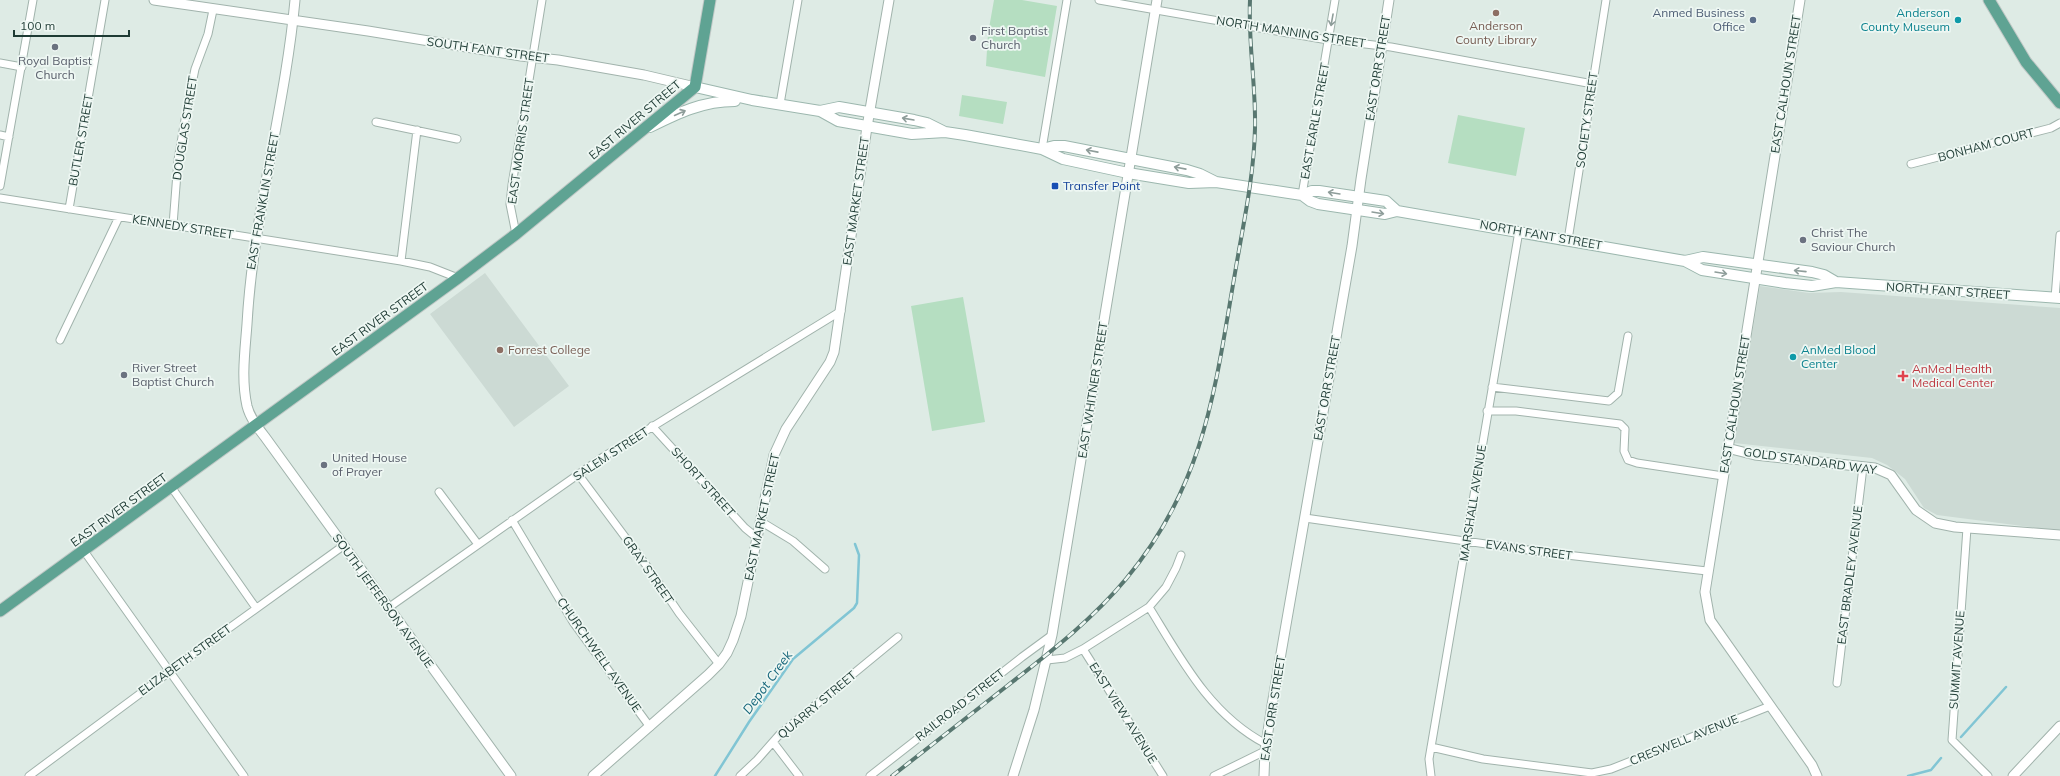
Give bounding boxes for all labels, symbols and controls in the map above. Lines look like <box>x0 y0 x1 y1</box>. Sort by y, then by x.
place label: Anmed Business Office <box>1652 5 1745 34</box>
place label: Anderson County Museum <box>1860 5 1950 34</box>
marker: Anderson County Library <box>1491 8 1501 18</box>
scale bar <box>14 12 129 38</box>
street label: NORTH MANNING STREET <box>1215 12 1368 51</box>
one-way arrow <box>1328 13 1336 26</box>
street label: EAST ORR STREET <box>1362 13 1393 122</box>
street label: EAST CALHOUN STREET <box>1767 13 1804 154</box>
marker: Anmed Business Office <box>1748 15 1758 25</box>
marker: Anderson County Museum <box>1953 15 1963 25</box>
text: 100 m <box>20 18 55 33</box>
place label: Anderson County Library <box>1455 18 1537 47</box>
place label: First Baptist Church <box>981 23 1048 52</box>
street label: SOUTH FANT STREET <box>426 33 551 66</box>
marker: First Baptist Church <box>968 33 978 43</box>
marker: Royal Baptist Church <box>50 42 60 52</box>
place label: Royal Baptist Church <box>18 53 92 82</box>
street label: EAST EARLE STREET <box>1297 61 1332 180</box>
street label: SOCIETY STREET <box>1572 70 1601 169</box>
street label: DOUGLAS STREET <box>169 74 200 181</box>
street label: EAST MORRIS STREET <box>504 76 537 205</box>
street label: EAST RIVER STREET <box>586 76 684 163</box>
street label: BUTLER STREET <box>65 92 96 187</box>
one-way arrow <box>674 109 686 116</box>
one-way arrow <box>902 115 915 123</box>
street label: BONHAM COURT <box>1936 124 2036 165</box>
street label: EAST FRANKLIN STREET <box>243 130 282 271</box>
street label: EAST MARKET STREET <box>839 135 872 266</box>
one-way arrow <box>1085 147 1098 155</box>
one-way arrow <box>1174 164 1187 172</box>
place label: Transfer Point <box>1063 178 1140 193</box>
marker: Transfer Point <box>1050 181 1060 191</box>
one-way arrow <box>1328 189 1341 197</box>
one-way arrow <box>1371 209 1384 217</box>
street label: KENNEDY STREET <box>131 211 236 242</box>
street label: NORTH FANT STREET <box>1479 216 1604 253</box>
place label: Christ The Saviour Church <box>1811 225 1896 254</box>
marker: Christ The Saviour Church <box>1798 235 1808 245</box>
one-way arrow <box>1794 267 1807 275</box>
one-way arrow <box>1714 269 1727 277</box>
street label: EAST RIVER STREET <box>329 278 431 359</box>
street label: NORTH FANT STREET <box>1886 279 2011 302</box>
street label: EAST WHITNER STREET <box>1074 320 1111 459</box>
street label: EAST CALHOUN STREET <box>1716 333 1753 474</box>
street label: EAST ORR STREET <box>1310 334 1343 442</box>
place label: Forrest College <box>508 342 590 357</box>
place label: AnMed Blood Center <box>1801 342 1876 371</box>
marker: Forrest College <box>495 345 505 355</box>
marker: AnMed Blood Center <box>1788 352 1798 362</box>
place label: River Street Baptist Church <box>132 360 214 389</box>
place label: AnMed Health Medical Center <box>1912 361 1995 390</box>
marker: River Street Baptist Church <box>119 370 129 380</box>
marker: AnMed Health Medical Center <box>1897 370 1909 382</box>
street label: SALEM STREET <box>570 423 652 484</box>
street label: SHORT STREET <box>668 444 739 520</box>
street label: MARSHALL AVENUE <box>1456 444 1489 562</box>
street label: GOLD STANDARD WAY <box>1743 444 1878 477</box>
place label: United House of Prayer <box>332 450 407 479</box>
street label: EAST MARKET STREET <box>741 451 782 582</box>
marker: United House of Prayer <box>319 460 329 470</box>
street label: EAST RIVER STREET <box>68 469 170 550</box>
street label: EAST BRADLEY AVENUE <box>1834 505 1865 645</box>
street label: SOUTH JEFFERSON AVENUE <box>330 531 437 671</box>
street label: GRAY STREET <box>619 533 678 607</box>
street label: EVANS STREET <box>1485 536 1574 563</box>
street label: CHURCHWELL AVENUE <box>554 594 645 715</box>
street label: SUMMIT AVENUE <box>1946 610 1967 710</box>
street label: ELIZABETH STREET <box>135 620 235 698</box>
water label: Depot Creek <box>739 647 795 717</box>
street label: EAST ORR STREET <box>1257 653 1288 762</box>
street label: EAST VIEW AVENUE <box>1086 659 1161 766</box>
street label: RAILROAD STREET <box>912 665 1008 744</box>
street label: QUARRY STREET <box>774 667 860 742</box>
street label: CRESWELL AVENUE <box>1627 711 1740 768</box>

